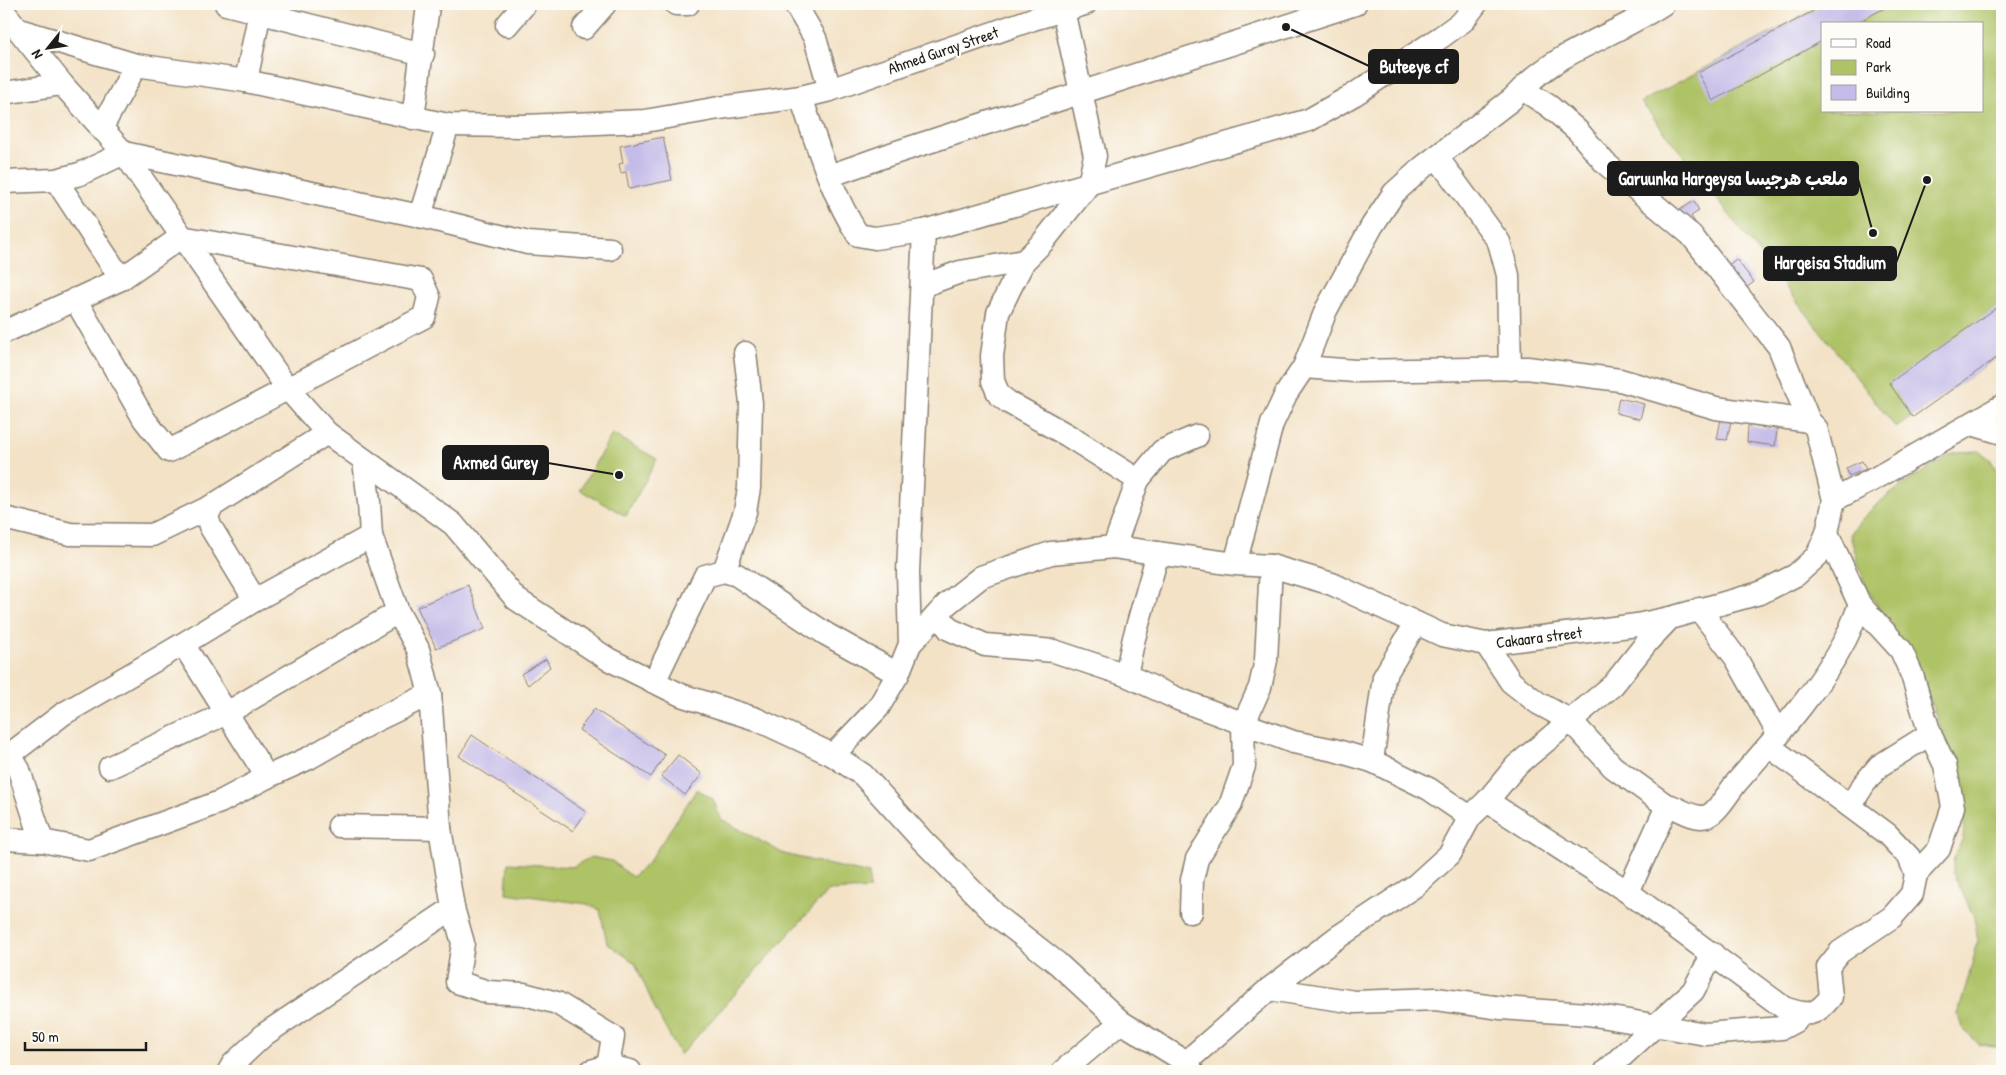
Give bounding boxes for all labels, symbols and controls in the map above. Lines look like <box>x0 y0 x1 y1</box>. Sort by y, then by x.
street label: Ahmed Guray Street <box>885 21 1002 79</box>
north arrow <box>22 22 72 72</box>
legend <box>1821 22 1984 112</box>
text: Road <box>1866 32 1891 53</box>
text: N <box>26 46 46 63</box>
callout: Buteeye cf <box>1369 50 1458 83</box>
text: Buteeye cf <box>1379 54 1449 80</box>
text: Park <box>1866 56 1891 77</box>
text: Building <box>1866 82 1910 103</box>
callout: Garuunka Hargeysa ملعب هرجيسا <box>1608 162 1858 195</box>
text: Garuunka Hargeysa ملعب هرجيسا <box>1618 166 1848 192</box>
callout: Hargeisa Stadium <box>1764 247 1896 280</box>
text: Hargeisa Stadium <box>1774 250 1886 276</box>
callout: Axmed Gurey <box>443 446 548 479</box>
text: Axmed Gurey <box>454 450 539 476</box>
street label: Cakaara street <box>1495 621 1584 653</box>
scale bar <box>25 1020 146 1052</box>
text: 50 m <box>32 1026 59 1047</box>

